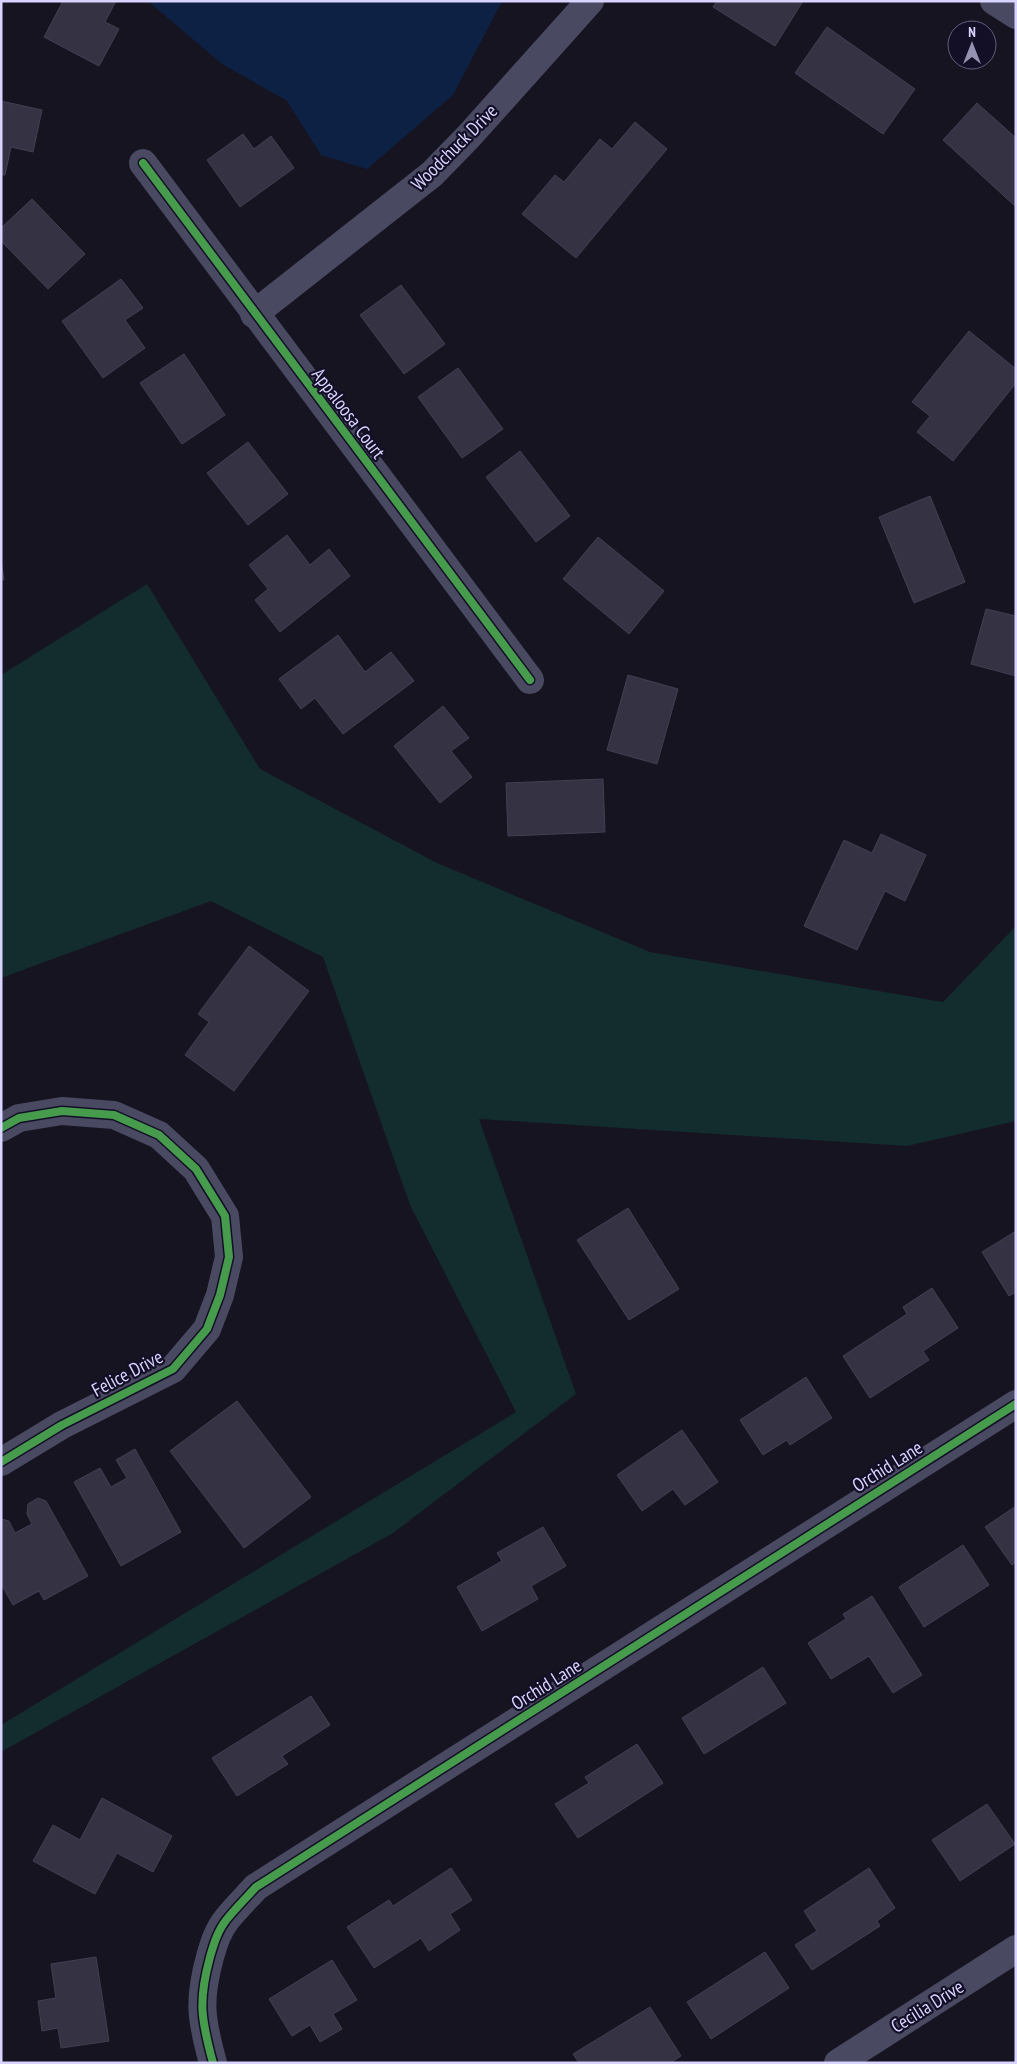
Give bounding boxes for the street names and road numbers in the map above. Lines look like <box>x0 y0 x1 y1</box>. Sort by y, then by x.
street label: Woodchuck Drive <box>406 99 502 195</box>
street label: Appaloosa Court <box>307 363 391 464</box>
street label: Felice Drive <box>87 1344 167 1402</box>
street label: Orchid Lane <box>847 1435 927 1497</box>
street label: Orchid Lane <box>506 1653 586 1715</box>
street label: Cecilia Drive <box>886 1974 968 2038</box>

